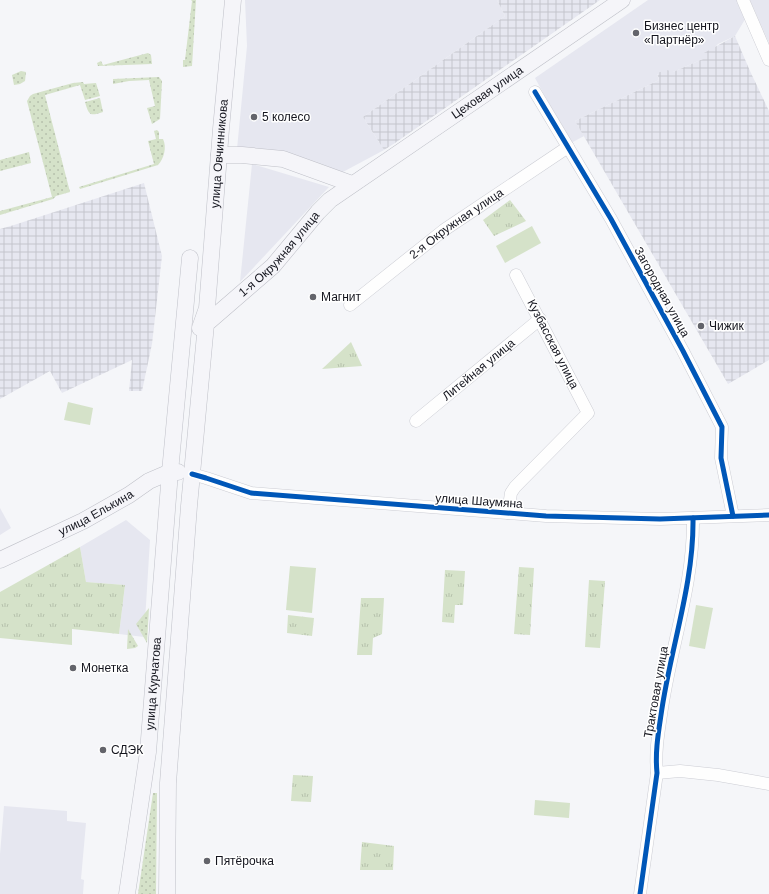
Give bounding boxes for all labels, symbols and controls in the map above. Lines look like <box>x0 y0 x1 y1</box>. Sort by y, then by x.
place label: Бизнес центр «Партнёр» <box>644 19 719 47</box>
marker: Бизнес центр «Партнёр» <box>631 28 641 38</box>
street label: Цеховая улица <box>449 63 526 122</box>
street label: улица Овчинникова <box>208 98 231 209</box>
place label: 5 колесо <box>262 110 311 124</box>
marker: 5 колесо <box>249 112 259 122</box>
street label: 2-я Окружная улица <box>407 185 506 262</box>
street label: 1-я Окружная улица <box>236 208 323 300</box>
street label: Загородная улица <box>631 244 693 340</box>
place label: Магнит <box>321 290 362 304</box>
marker: Магнит <box>308 292 318 302</box>
street label: Кузбасская улица <box>524 297 582 391</box>
place label: Чижик <box>709 319 744 333</box>
marker: Чижик <box>696 321 706 331</box>
street label: Литейная улица <box>440 335 518 403</box>
street label: улица Елькина <box>56 487 136 538</box>
street label: улица Шаумяна <box>435 491 524 511</box>
street label: улица Курчатова <box>143 636 164 731</box>
street label: Трактовая улица <box>641 645 671 739</box>
place label: Монетка <box>81 661 129 675</box>
marker: Монетка <box>68 663 78 673</box>
place label: СДЭК <box>111 743 143 757</box>
marker: СДЭК <box>98 745 108 755</box>
place label: Пятёрочка <box>215 854 274 868</box>
marker: Пятёрочка <box>202 856 212 866</box>

